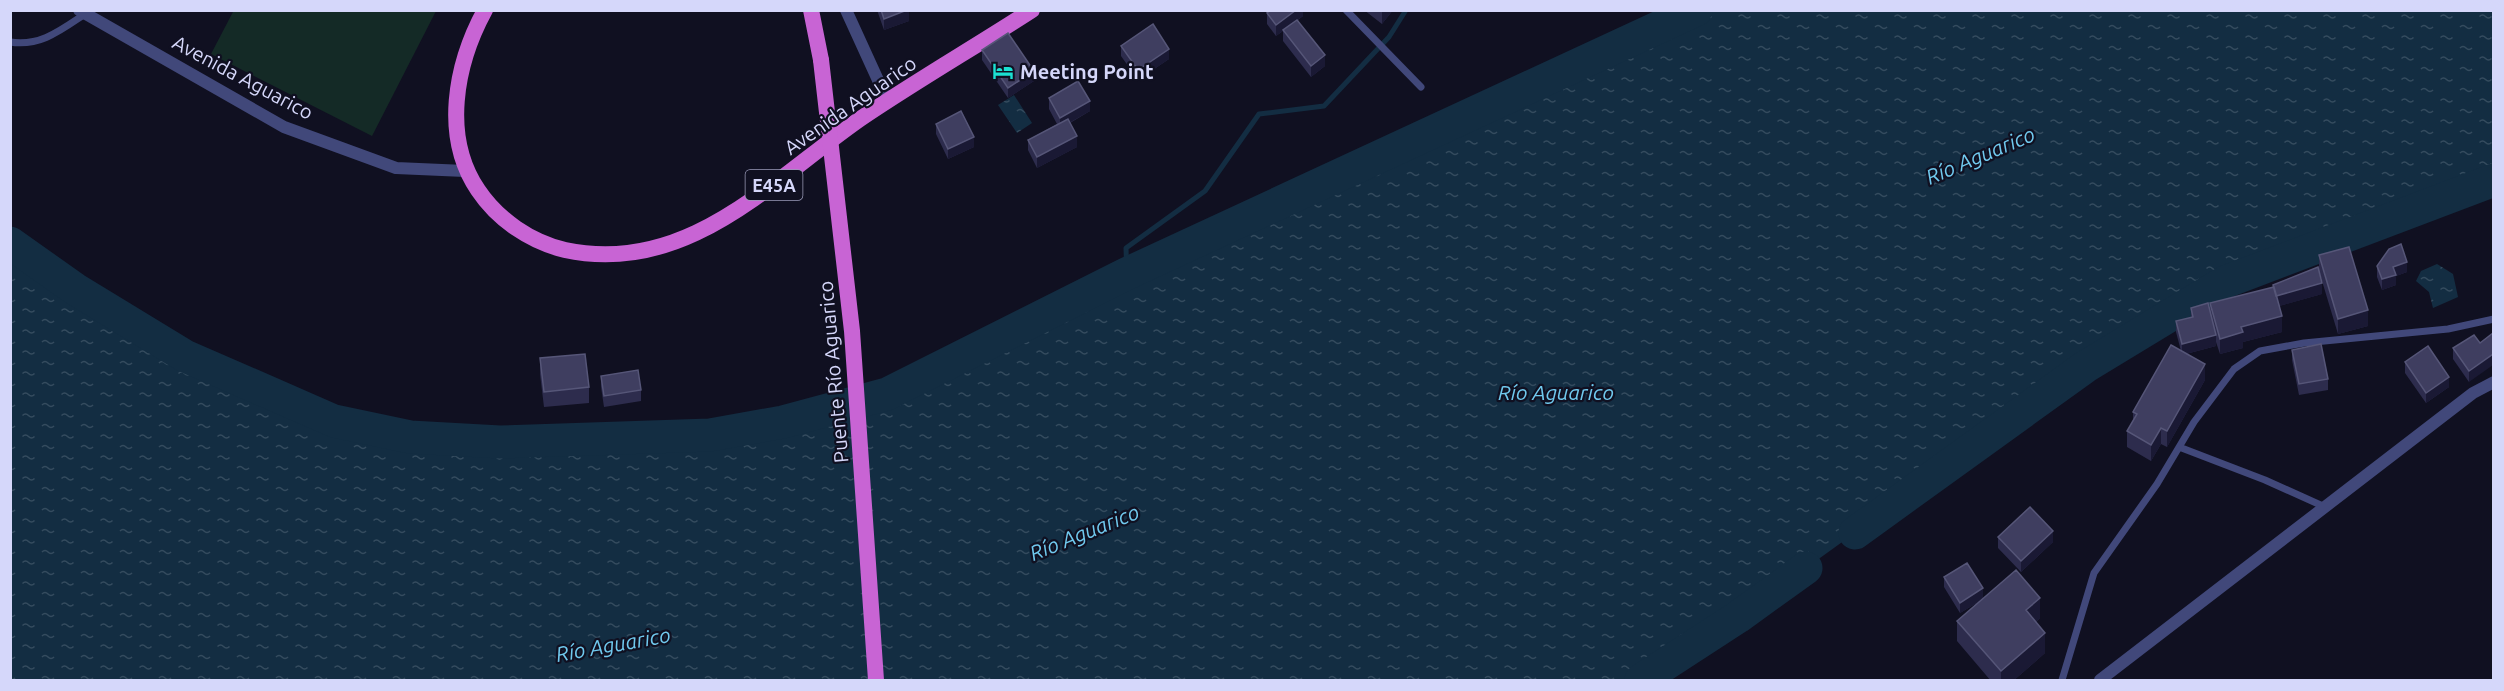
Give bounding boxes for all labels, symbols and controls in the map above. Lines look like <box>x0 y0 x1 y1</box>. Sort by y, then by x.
street label: Avenida Aguarico <box>169 30 317 124</box>
street label: Avenida Aguarico <box>780 51 920 159</box>
hotel icon: Meeting Point <box>991 59 1015 83</box>
place label: Meeting Point <box>1020 60 1154 83</box>
water label: Río Aguarico <box>1922 121 2038 189</box>
road number: E45A <box>746 170 802 200</box>
street label: Puente Río Aguarico <box>814 280 852 464</box>
water label: Río Aguarico <box>1498 380 1614 404</box>
water label: Río Aguarico <box>1026 499 1142 565</box>
water label: Río Aguarico <box>554 622 672 666</box>

